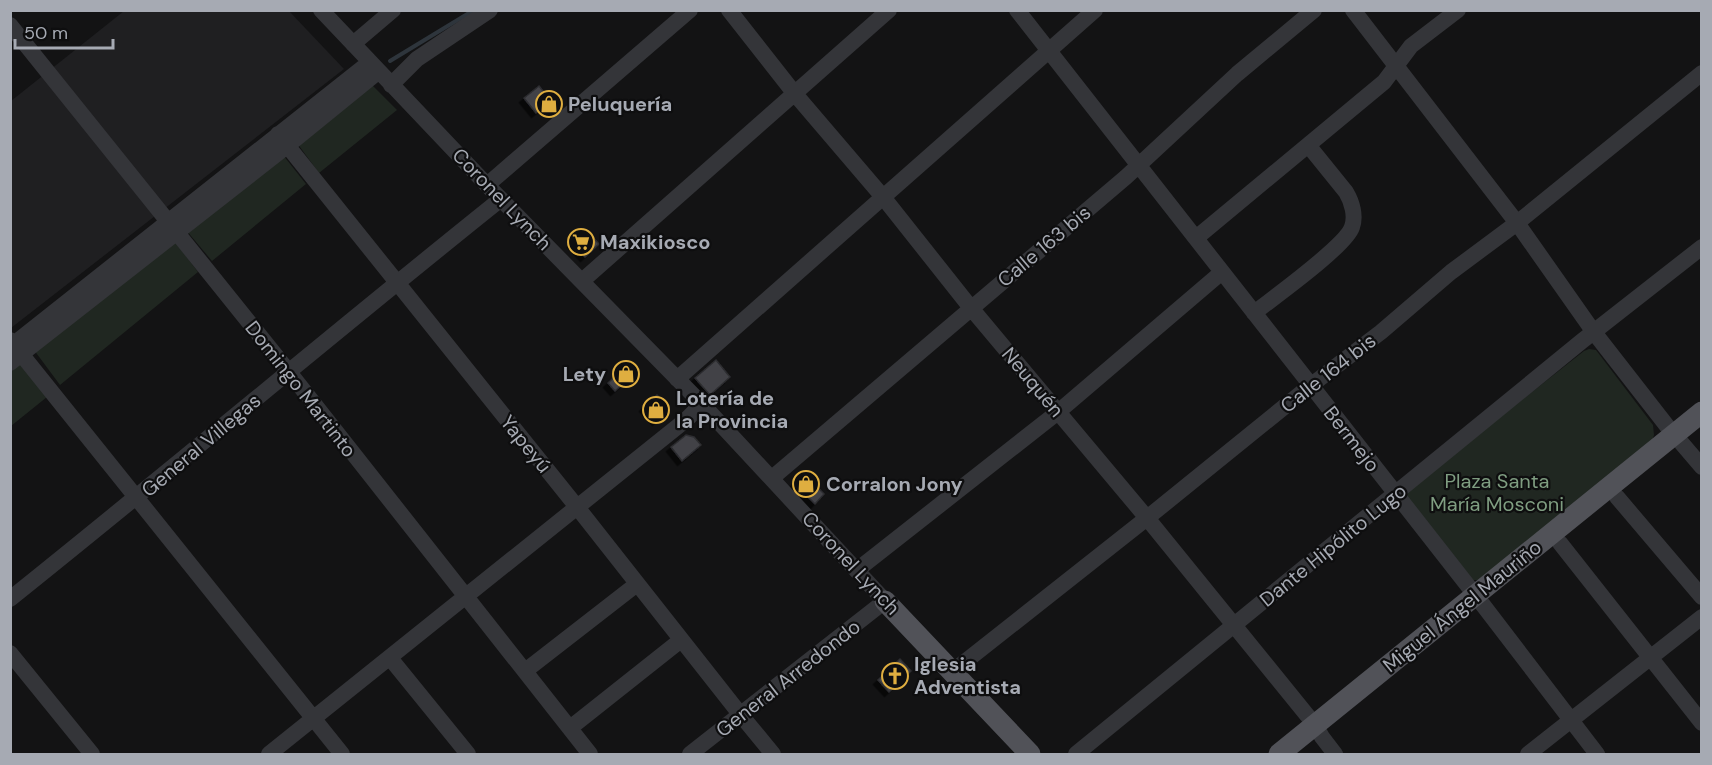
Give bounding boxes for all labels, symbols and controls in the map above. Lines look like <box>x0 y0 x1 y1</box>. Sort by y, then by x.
scale bar <box>15 12 112 50</box>
text: 50 m <box>24 21 68 45</box>
shop icon: Peluquería <box>534 89 564 119</box>
place label: Peluquería <box>568 91 672 117</box>
street label: Coronel Lynch <box>447 142 557 256</box>
street label: Calle 163 bis <box>992 199 1096 293</box>
supermarket icon: Maxikiosco <box>566 227 596 257</box>
place label: Maxikiosco <box>600 229 711 255</box>
street label: Domingo Martinto <box>240 315 362 463</box>
street label: Calle 164 bis <box>1275 328 1381 418</box>
street label: Neuquén <box>996 342 1070 422</box>
shop icon: Lety <box>611 359 641 389</box>
place label: Lety <box>563 361 606 387</box>
place label: Lotería de la Provincia <box>676 385 788 434</box>
street label: General Villegas <box>136 388 266 502</box>
shop icon: Lotería de la Provincia <box>641 395 671 425</box>
street label: Bermejo <box>1318 401 1386 477</box>
street label: Yapeyú <box>495 410 557 478</box>
park label: Plaza Santa María Mosconi <box>1430 468 1564 517</box>
shop icon: Corralon Jony <box>791 469 821 499</box>
place label: Corralon Jony <box>826 471 963 497</box>
street label: Dante Hipólito Lugo <box>1254 478 1412 612</box>
street label: Coronel Lynch <box>796 506 906 620</box>
street label: Miguel Ángel Mauriño <box>1377 534 1547 678</box>
street label: General Arredondo <box>710 613 866 743</box>
place label: Iglesia Adventista <box>914 651 1021 700</box>
church icon: Iglesia Adventista <box>880 661 910 691</box>

